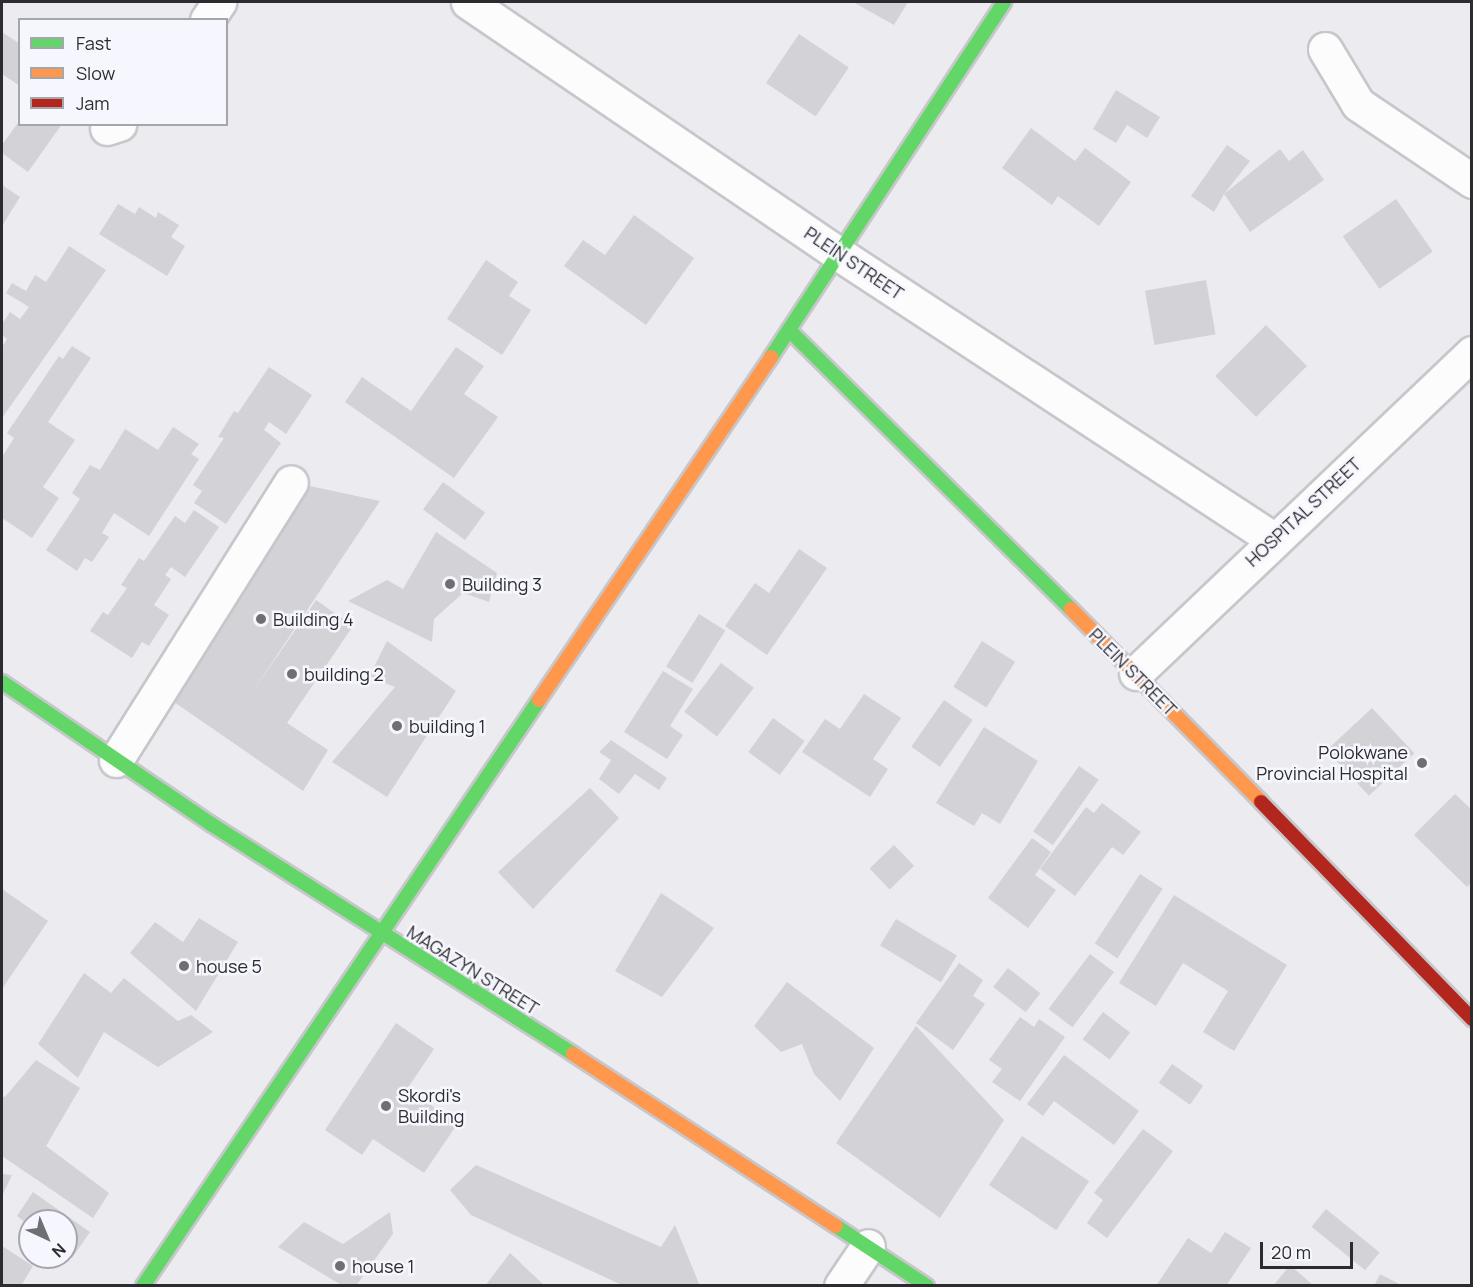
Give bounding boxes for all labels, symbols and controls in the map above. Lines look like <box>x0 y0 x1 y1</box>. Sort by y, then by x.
legend <box>18 18 228 126</box>
text: Fast <box>76 31 111 55</box>
text: Slow <box>76 61 115 85</box>
text: Jam <box>76 91 110 115</box>
street label: PLEIN STREET <box>800 222 908 304</box>
street label: HOSPITAL STREET <box>1241 453 1365 571</box>
place label: Building 3 <box>462 573 542 595</box>
marker: Building 3 <box>443 577 457 591</box>
place label: Building 4 <box>273 608 354 630</box>
marker: Building 4 <box>254 612 268 626</box>
street label: PLEIN STREET <box>1085 624 1181 720</box>
place label: building 2 <box>304 663 384 685</box>
marker: building 2 <box>285 667 299 681</box>
place label: building 1 <box>409 715 486 737</box>
marker: building 1 <box>390 719 404 733</box>
place label: Polokwane Provincial Hospital <box>1256 742 1408 784</box>
marker: Polokwane Provincial Hospital <box>1413 754 1431 772</box>
street label: MAGAZYN STREET <box>403 921 543 1019</box>
place label: house 5 <box>196 955 262 977</box>
marker: house 5 <box>177 959 191 973</box>
place label: Skordi's Building <box>398 1085 464 1128</box>
marker: Skordi's Building <box>379 1099 393 1113</box>
north arrow <box>18 1209 78 1269</box>
scale bar <box>1263 1230 1356 1268</box>
text: N <box>47 1239 71 1262</box>
text: 20 m <box>1271 1240 1311 1264</box>
place label: house 1 <box>352 1255 415 1277</box>
marker: house 1 <box>333 1259 347 1273</box>

